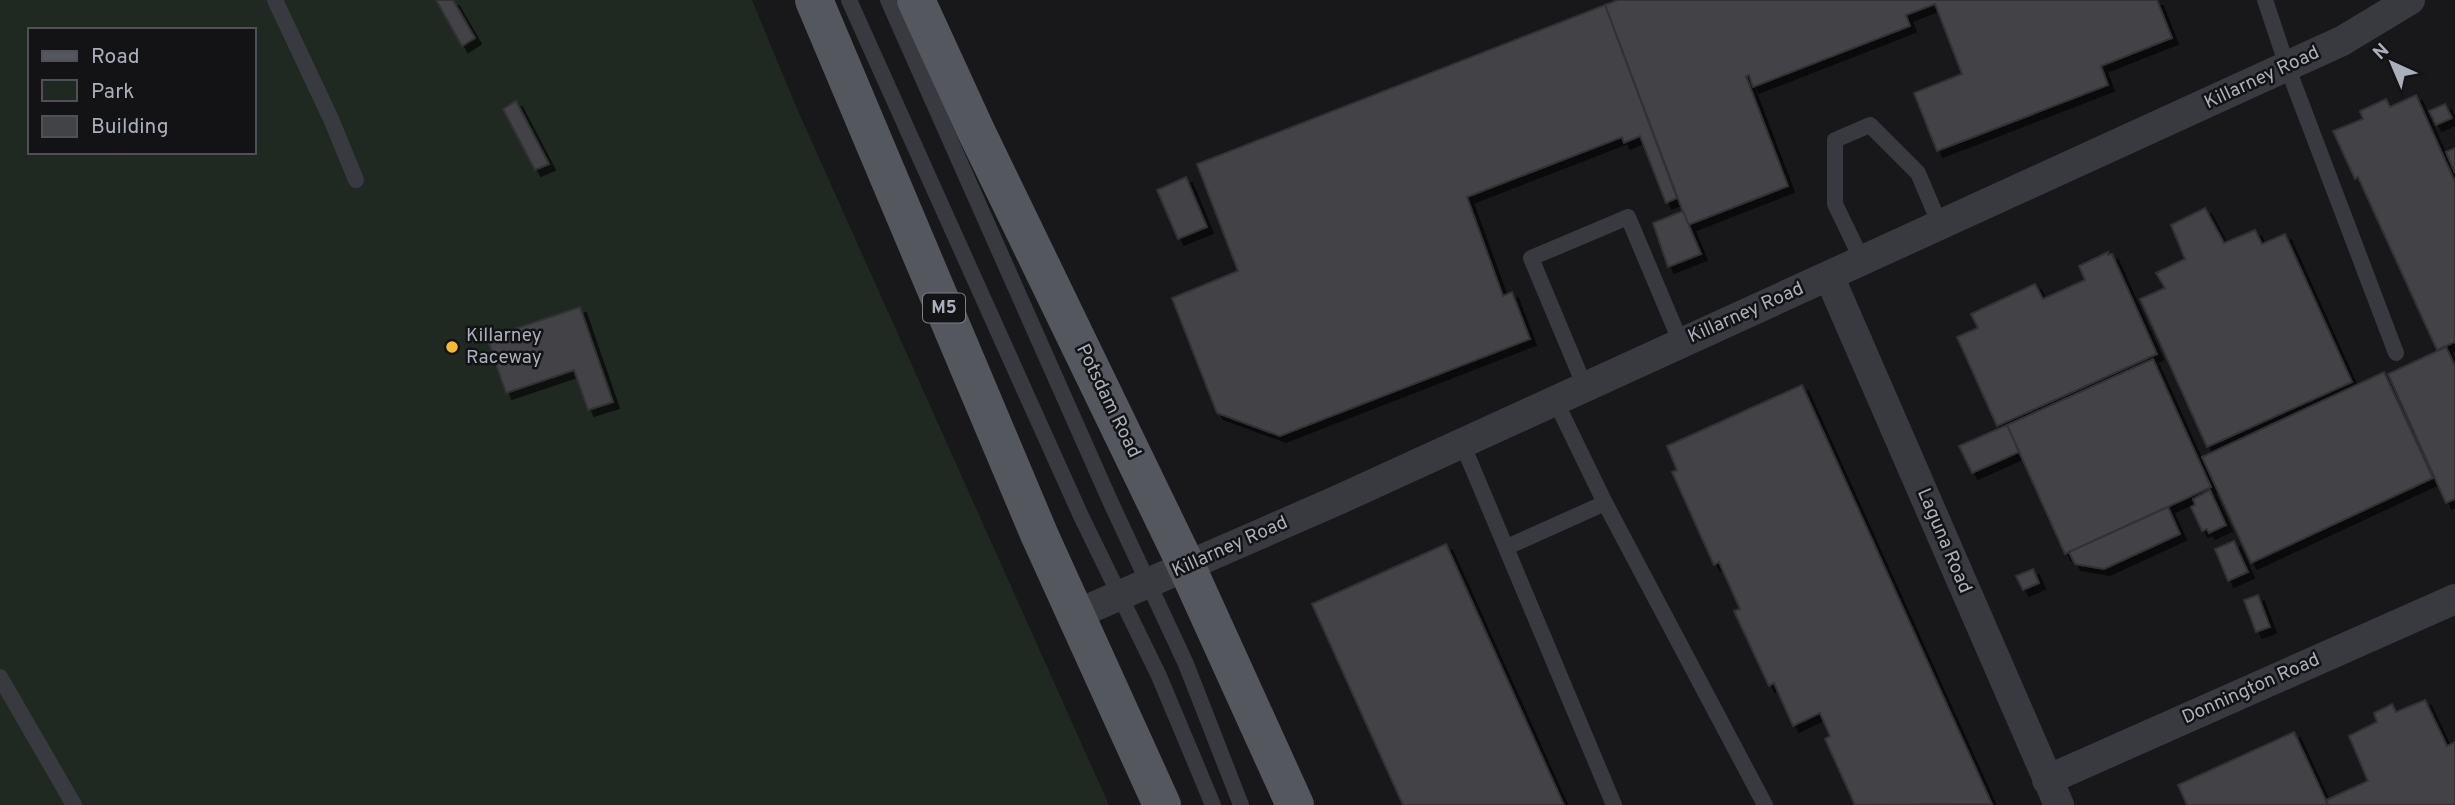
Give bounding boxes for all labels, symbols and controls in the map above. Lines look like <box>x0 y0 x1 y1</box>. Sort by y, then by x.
legend <box>28 28 256 154</box>
north arrow <box>2357 28 2427 98</box>
text: N <box>2368 39 2395 66</box>
street label: Killarney Road <box>2201 41 2323 115</box>
text: Road <box>91 44 140 71</box>
text: Park <box>91 79 134 106</box>
text: Building <box>91 114 169 141</box>
street label: Killarney Road <box>1684 277 1808 349</box>
road number: M5 <box>923 294 965 322</box>
place label: Killarney Raceway <box>466 324 542 370</box>
marker: Killarney Raceway <box>444 339 460 355</box>
street label: Potsdam Road <box>1070 340 1146 462</box>
street label: Laguna Road <box>1911 485 1977 597</box>
street label: Killarney Road <box>1168 511 1292 583</box>
street label: Donnington Road <box>2178 648 2324 730</box>

